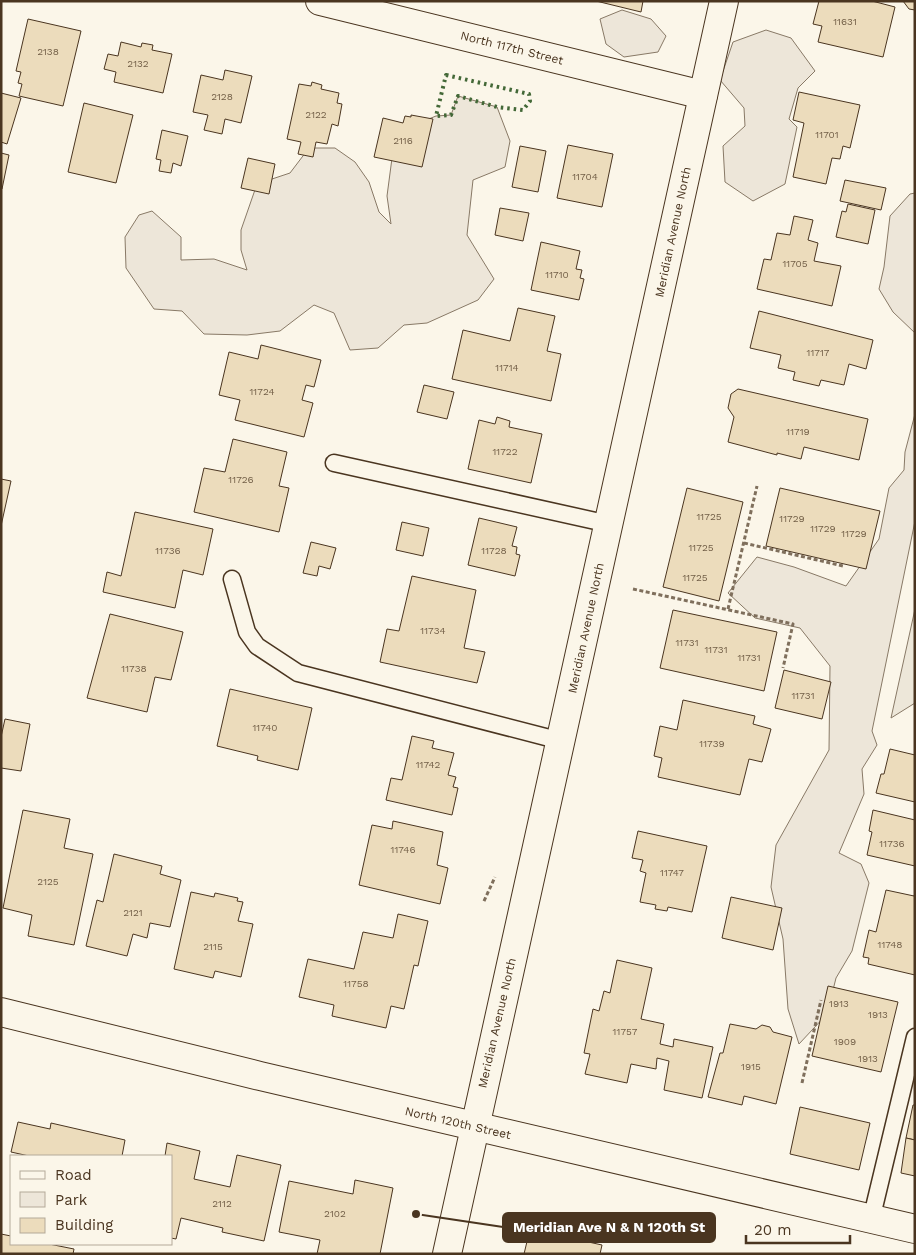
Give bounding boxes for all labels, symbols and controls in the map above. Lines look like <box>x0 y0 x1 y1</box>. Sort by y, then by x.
house number: 11631 <box>833 16 857 27</box>
street label: North 117th Street <box>459 28 565 68</box>
house number: 2138 <box>37 46 59 57</box>
house number: 2132 <box>127 58 149 69</box>
house number: 2128 <box>211 91 233 102</box>
house number: 2122 <box>305 109 327 120</box>
house number: 11701 <box>815 129 839 140</box>
house number: 2116 <box>393 135 413 146</box>
street label: Meridian Avenue North <box>652 165 694 299</box>
house number: 11704 <box>572 171 598 182</box>
house number: 11705 <box>782 258 808 269</box>
house number: 11710 <box>545 269 569 280</box>
house number: 11717 <box>807 347 830 358</box>
house number: 11714 <box>495 362 519 373</box>
house number: 11724 <box>249 386 275 397</box>
house number: 11719 <box>786 426 810 437</box>
house number: 11722 <box>492 446 518 457</box>
house number: 11726 <box>228 474 254 485</box>
house number: 11725 <box>696 511 722 522</box>
house number: 11729 <box>779 513 805 524</box>
house number: 11729 <box>810 523 836 534</box>
house number: 11729 <box>841 528 867 539</box>
house number: 11725 <box>688 542 714 553</box>
house number: 11736 <box>155 545 181 556</box>
house number: 11728 <box>481 545 507 556</box>
street label: Meridian Avenue North <box>565 561 607 695</box>
house number: 11725 <box>682 572 708 583</box>
house number: 11734 <box>420 625 446 636</box>
house number: 11731 <box>675 637 699 648</box>
house number: 11731 <box>704 644 728 655</box>
house number: 11731 <box>737 652 761 663</box>
house number: 11738 <box>121 663 147 674</box>
house number: 11731 <box>791 690 815 701</box>
house number: 11740 <box>252 722 278 733</box>
house number: 11739 <box>699 738 725 749</box>
house number: 11742 <box>416 759 441 770</box>
house number: 11736 <box>879 838 905 849</box>
house number: 11746 <box>391 844 415 855</box>
house number: 11747 <box>660 867 684 878</box>
house number: 2125 <box>37 876 59 887</box>
house number: 2121 <box>123 907 143 918</box>
house number: 11748 <box>877 939 903 950</box>
house number: 2115 <box>203 941 223 952</box>
street label: Meridian Avenue North <box>475 957 519 1089</box>
house number: 11758 <box>343 978 369 989</box>
house number: 1913 <box>829 998 849 1009</box>
house number: 1913 <box>868 1009 888 1020</box>
house number: 11757 <box>613 1026 638 1037</box>
house number: 1909 <box>834 1036 856 1047</box>
house number: 1913 <box>858 1053 878 1064</box>
house number: 1915 <box>741 1061 761 1072</box>
street label: North 120th Street <box>404 1104 512 1142</box>
legend <box>10 1155 172 1245</box>
text: Road <box>55 1166 92 1184</box>
text: Park <box>55 1191 88 1209</box>
house number: 2112 <box>212 1198 232 1209</box>
house number: 2102 <box>324 1208 346 1219</box>
scale bar <box>746 1212 850 1244</box>
callout: Meridian Ave N & N 120th St <box>503 1213 715 1242</box>
text: Building <box>55 1216 113 1234</box>
text: Meridian Ave N & N 120th St <box>513 1219 705 1235</box>
text: 20 m <box>754 1221 792 1239</box>

